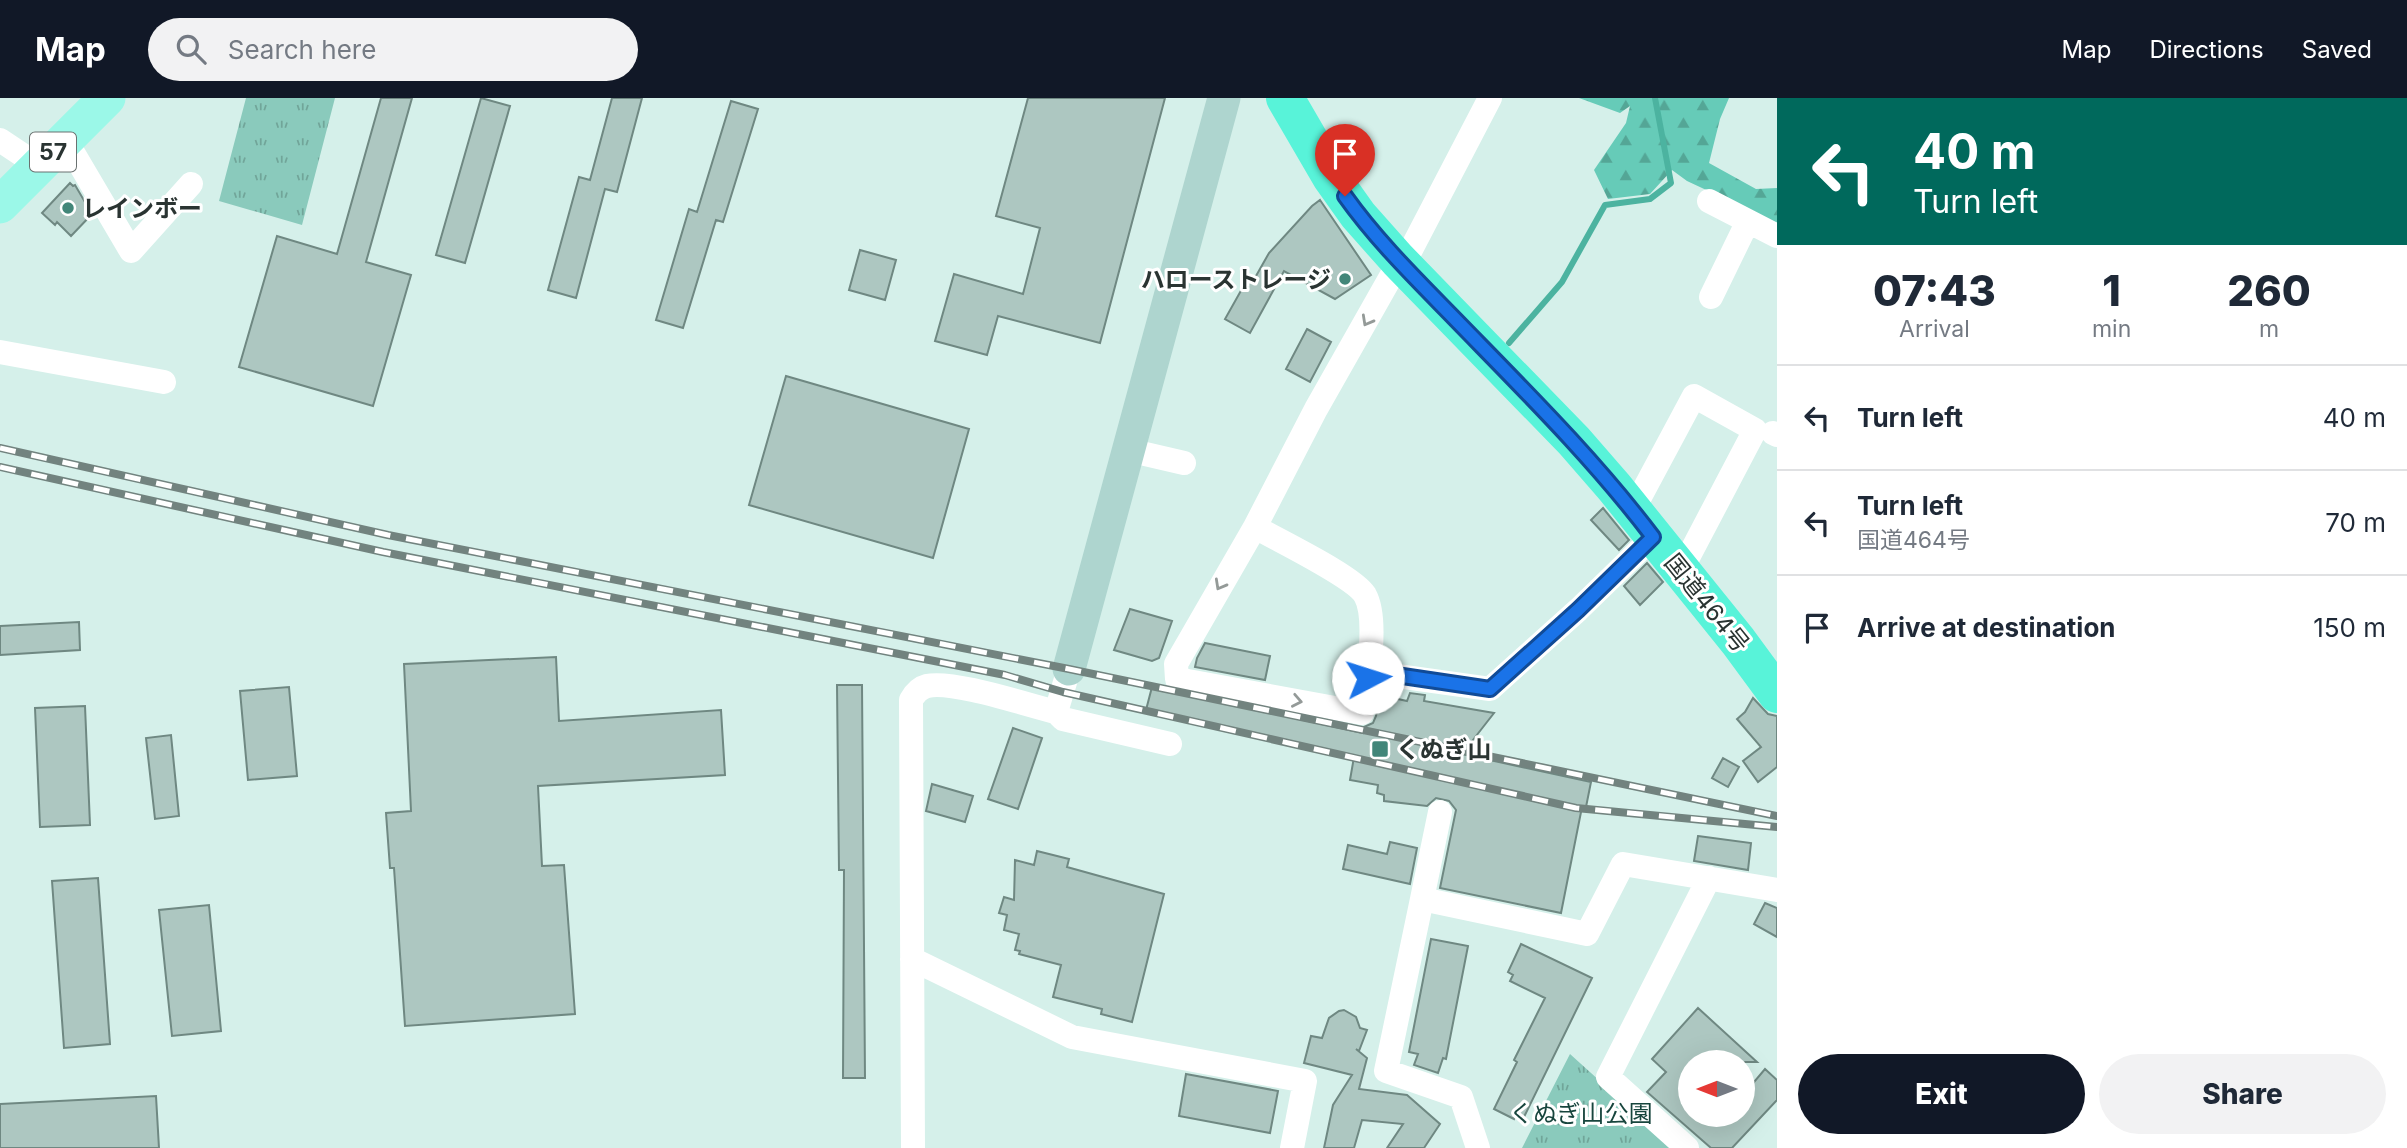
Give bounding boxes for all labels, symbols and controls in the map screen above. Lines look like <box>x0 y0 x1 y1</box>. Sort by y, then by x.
search box <box>148 18 638 81</box>
text: Map <box>35 29 106 69</box>
icon: search <box>172 30 210 68</box>
text: Search here <box>228 34 376 65</box>
text: Map <box>2062 35 2111 64</box>
text: Directions <box>2149 35 2264 64</box>
text: Saved <box>2302 35 2372 64</box>
text: 40 m <box>1913 122 2036 181</box>
pin <box>1315 124 1375 196</box>
icon: left <box>1798 126 1889 217</box>
road number: 57 <box>30 132 76 172</box>
icon: arrive <box>1326 135 1364 173</box>
text: Turn left <box>1913 182 2038 221</box>
place label: レインボー <box>82 194 202 223</box>
marker: レインボー <box>60 200 76 216</box>
place label: ハローストレージ <box>1141 265 1331 294</box>
text: 07:43 <box>1873 265 1996 316</box>
text: 1 <box>2102 265 2121 316</box>
text: 260 <box>2227 265 2311 316</box>
marker: ハローストレージ <box>1337 271 1353 287</box>
one-way arrow <box>1362 313 1375 326</box>
text: Arrival <box>1899 315 1970 343</box>
text: min <box>2092 315 2131 343</box>
text: m <box>2259 315 2279 343</box>
icon: left <box>1798 399 1836 437</box>
text: Turn left <box>1857 402 1963 433</box>
text: 40 m <box>2323 402 2386 433</box>
text: Turn left <box>1857 490 1963 521</box>
icon: left <box>1798 504 1836 542</box>
text: 70 m <box>2325 507 2386 538</box>
text: 国道464号 <box>1857 526 1970 554</box>
street label: 国道464号 <box>1659 548 1755 658</box>
one-way arrow <box>1216 578 1229 591</box>
icon: arrive <box>1798 609 1836 647</box>
text: Arrive at destination <box>1857 612 2116 643</box>
text: 150 m <box>2313 612 2386 643</box>
position arrow <box>1331 641 1405 715</box>
one-way arrow <box>1291 693 1303 708</box>
place label: くぬぎ山 <box>1396 735 1492 764</box>
marker: くぬぎ山 <box>1370 739 1390 759</box>
north arrow <box>1678 1050 1755 1127</box>
map controls <box>1678 1050 1755 1127</box>
button: Exit <box>1798 1054 2085 1134</box>
button: Share <box>2099 1054 2386 1134</box>
park label: くぬぎ山公園 <box>1509 1099 1653 1128</box>

